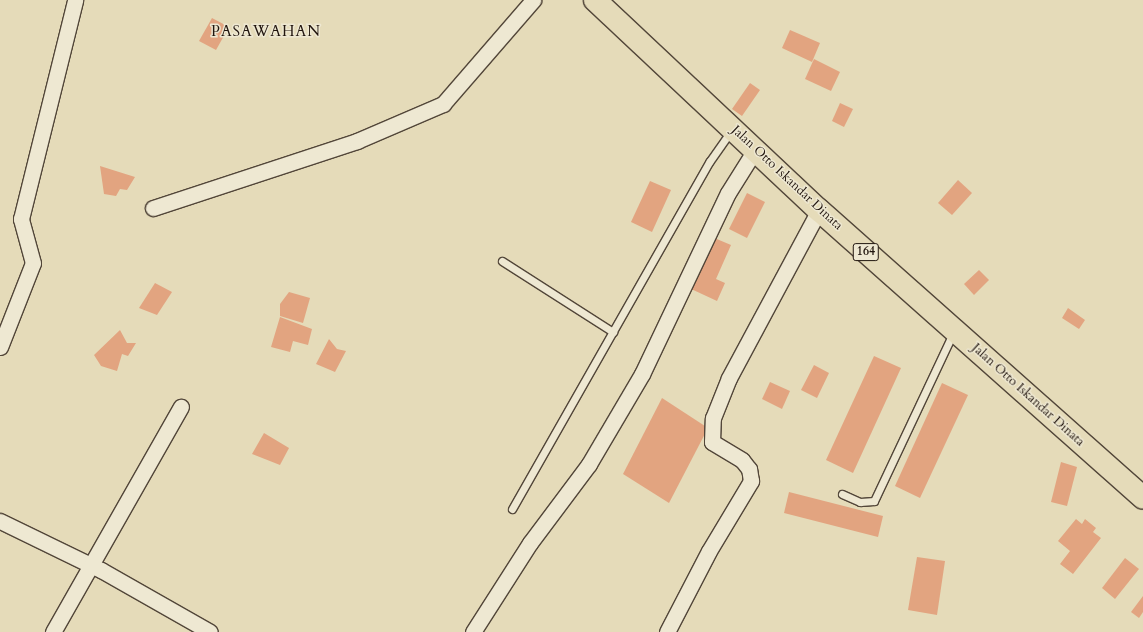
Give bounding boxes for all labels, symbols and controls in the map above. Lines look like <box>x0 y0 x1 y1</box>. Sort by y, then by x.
district label: PASAWAHAN <box>211 23 321 41</box>
street label: Jalan Otto Iskandar Dinata <box>728 122 846 234</box>
road number: 164 <box>852 242 880 262</box>
street label: Jalan Otto Iskandar Dinata <box>968 340 1088 450</box>

